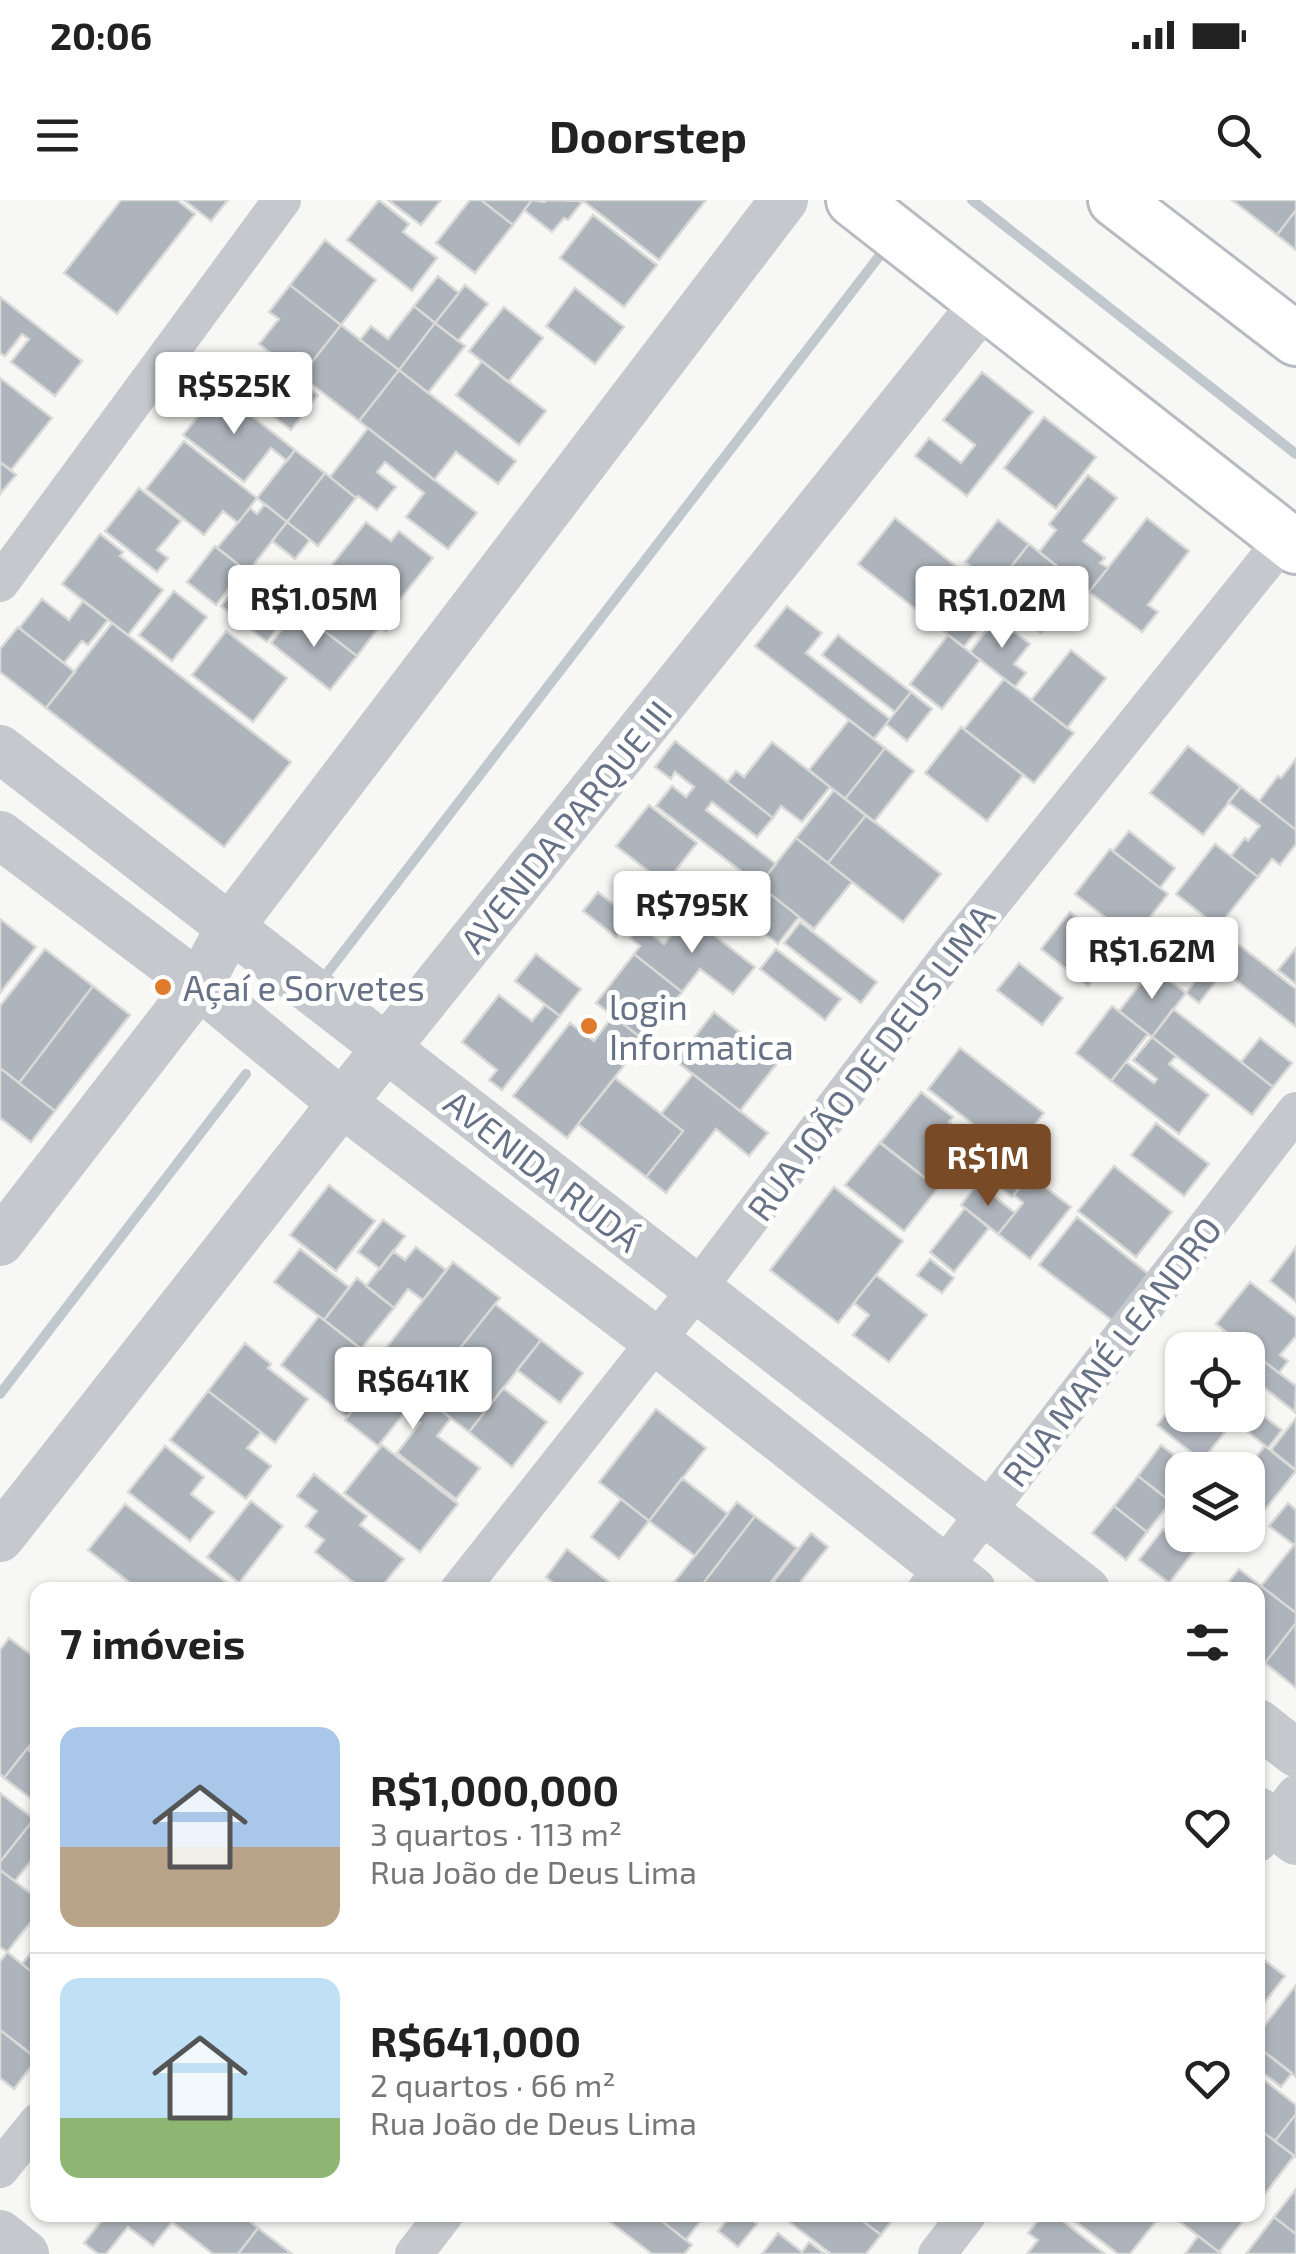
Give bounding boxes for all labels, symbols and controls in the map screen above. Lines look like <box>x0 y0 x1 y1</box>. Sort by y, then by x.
text: 20:06 <box>50 12 152 58</box>
icon: menu <box>30 108 85 163</box>
text: Doorstep <box>549 108 747 162</box>
icon: search <box>1211 108 1266 163</box>
pin: R$525K <box>153 352 315 437</box>
text: R$525K <box>177 365 291 403</box>
pin: R$1.05M <box>222 565 406 650</box>
pin: R$1.02M <box>910 566 1094 651</box>
text: R$1.05M <box>250 578 378 616</box>
text: R$1.02M <box>938 579 1066 617</box>
street label: AVENIDA PARQUE III <box>451 692 679 960</box>
pin: R$795K <box>611 871 773 956</box>
text: R$795K <box>636 884 749 922</box>
street label: RUA JOÃO DE DEUS LIMA <box>737 896 1003 1228</box>
pin: R$1.62M <box>1060 917 1244 1002</box>
text: R$1.62M <box>1088 930 1216 968</box>
place label: Açaí e Sorvetes <box>183 966 425 1010</box>
marker: Açaí e Sorvetes <box>152 976 174 998</box>
place label: login Informatica <box>609 985 794 1067</box>
marker: login Informatica <box>578 1015 600 1037</box>
street label: AVENIDA RUDÁ <box>437 1080 649 1260</box>
pin: R$1M <box>929 1124 1047 1209</box>
text: R$1M <box>947 1137 1029 1175</box>
street label: RUA MANÉ LEANDRO <box>993 1208 1229 1494</box>
map controls <box>1165 1332 1265 1552</box>
button: locate <box>1165 1332 1265 1432</box>
pin: R$641K <box>332 1347 494 1432</box>
text: R$641K <box>357 1360 469 1398</box>
button: layers <box>1165 1452 1265 1552</box>
icon: filters <box>1180 1615 1235 1670</box>
text: 7 imóveis <box>60 1617 245 1667</box>
text: R$1,000,000 <box>370 1764 619 1814</box>
icon: home <box>140 1767 260 1887</box>
icon: heart <box>1180 1800 1235 1855</box>
text: 3 quartos · 113 m² <box>370 1814 622 1852</box>
text: Rua João de Deus Lima <box>370 1852 697 1890</box>
text: R$641,000 <box>370 2015 581 2065</box>
icon: home <box>140 2018 260 2138</box>
icon: heart <box>1180 2051 1235 2106</box>
text: 2 quartos · 66 m² <box>370 2065 615 2103</box>
text: Rua João de Deus Lima <box>370 2103 697 2141</box>

